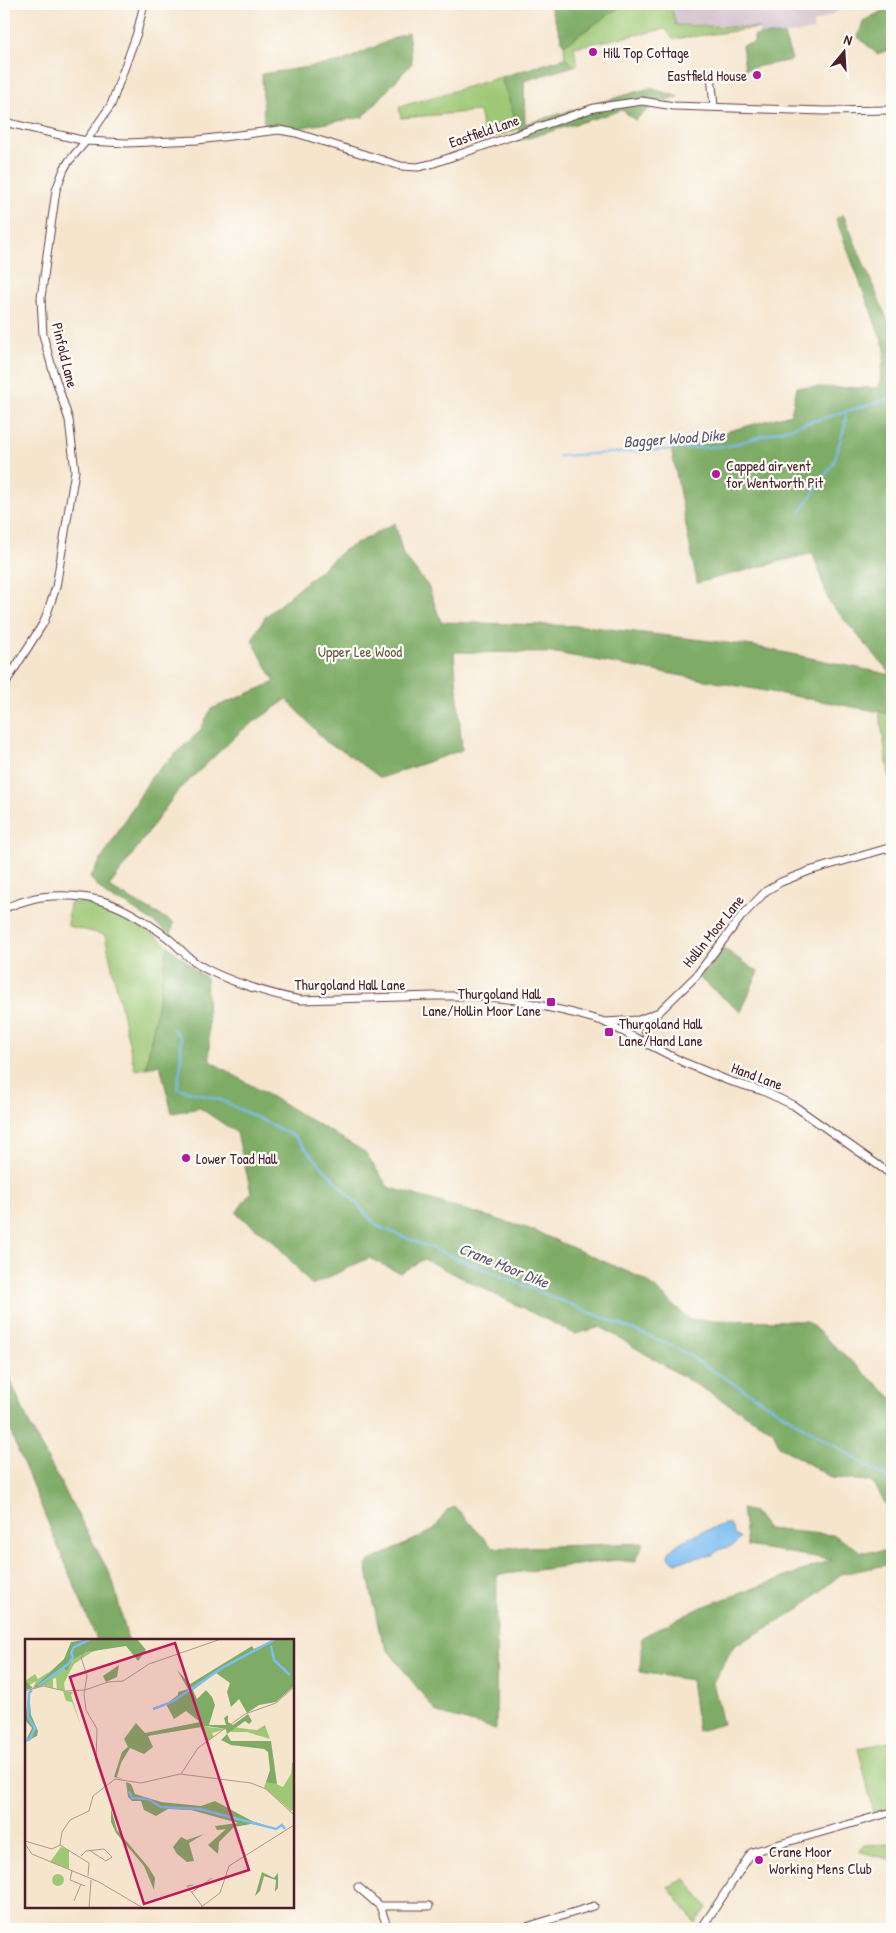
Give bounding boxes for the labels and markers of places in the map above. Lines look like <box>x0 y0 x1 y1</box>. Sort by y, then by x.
place label: Hill Top Cottage <box>603 42 689 63</box>
marker: Hill Top Cottage <box>587 46 599 58</box>
place label: Eastfield House <box>667 65 747 86</box>
marker: Eastfield House <box>751 69 763 81</box>
place label: Capped air vent for Wentworth Pit <box>726 455 824 493</box>
marker: Capped air vent for Wentworth Pit <box>710 468 722 480</box>
place label: Thurgoland Hall Lane/Hollin Moor Lane <box>423 983 542 1021</box>
marker: Thurgoland Hall Lane/Hollin Moor Lane <box>545 996 557 1008</box>
place label: Thurgoland Hall Lane/Hand Lane <box>619 1013 703 1051</box>
marker: Thurgoland Hall Lane/Hand Lane <box>603 1026 615 1038</box>
place label: Lower Toad Hall <box>196 1148 278 1169</box>
marker: Lower Toad Hall <box>180 1152 192 1164</box>
place label: Crane Moor Working Mens Club <box>769 1841 872 1879</box>
marker: Crane Moor Working Mens Club <box>753 1854 765 1866</box>

